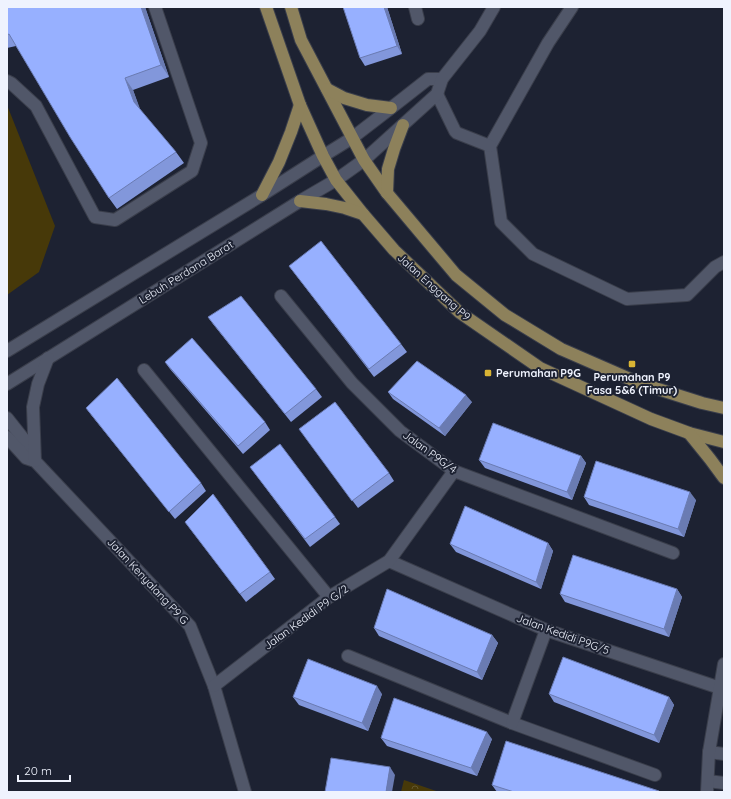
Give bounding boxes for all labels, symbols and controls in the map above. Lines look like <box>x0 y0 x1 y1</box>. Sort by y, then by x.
street label: Lebuh Perdana Barat <box>136 237 236 307</box>
street label: Jalan Enggang P9 <box>395 251 473 323</box>
marker: Perumahan P9 Fasa 5&6 (Timur) <box>627 359 637 369</box>
place label: Perumahan P9G <box>496 366 581 380</box>
marker: Perumahan P9G <box>483 368 493 378</box>
place label: Perumahan P9 Fasa 5&6 (Timur) <box>587 370 677 397</box>
street label: Jalan P9G/4 <box>400 428 460 476</box>
street label: Jalan Kenyalang P9 G <box>104 535 192 627</box>
street label: Jalan Kedidi P9 G/2 <box>261 582 351 652</box>
street label: Jalan Kedidi P9G/5 <box>515 611 611 657</box>
scale bar <box>18 757 70 783</box>
text: 20 m <box>24 763 52 778</box>

